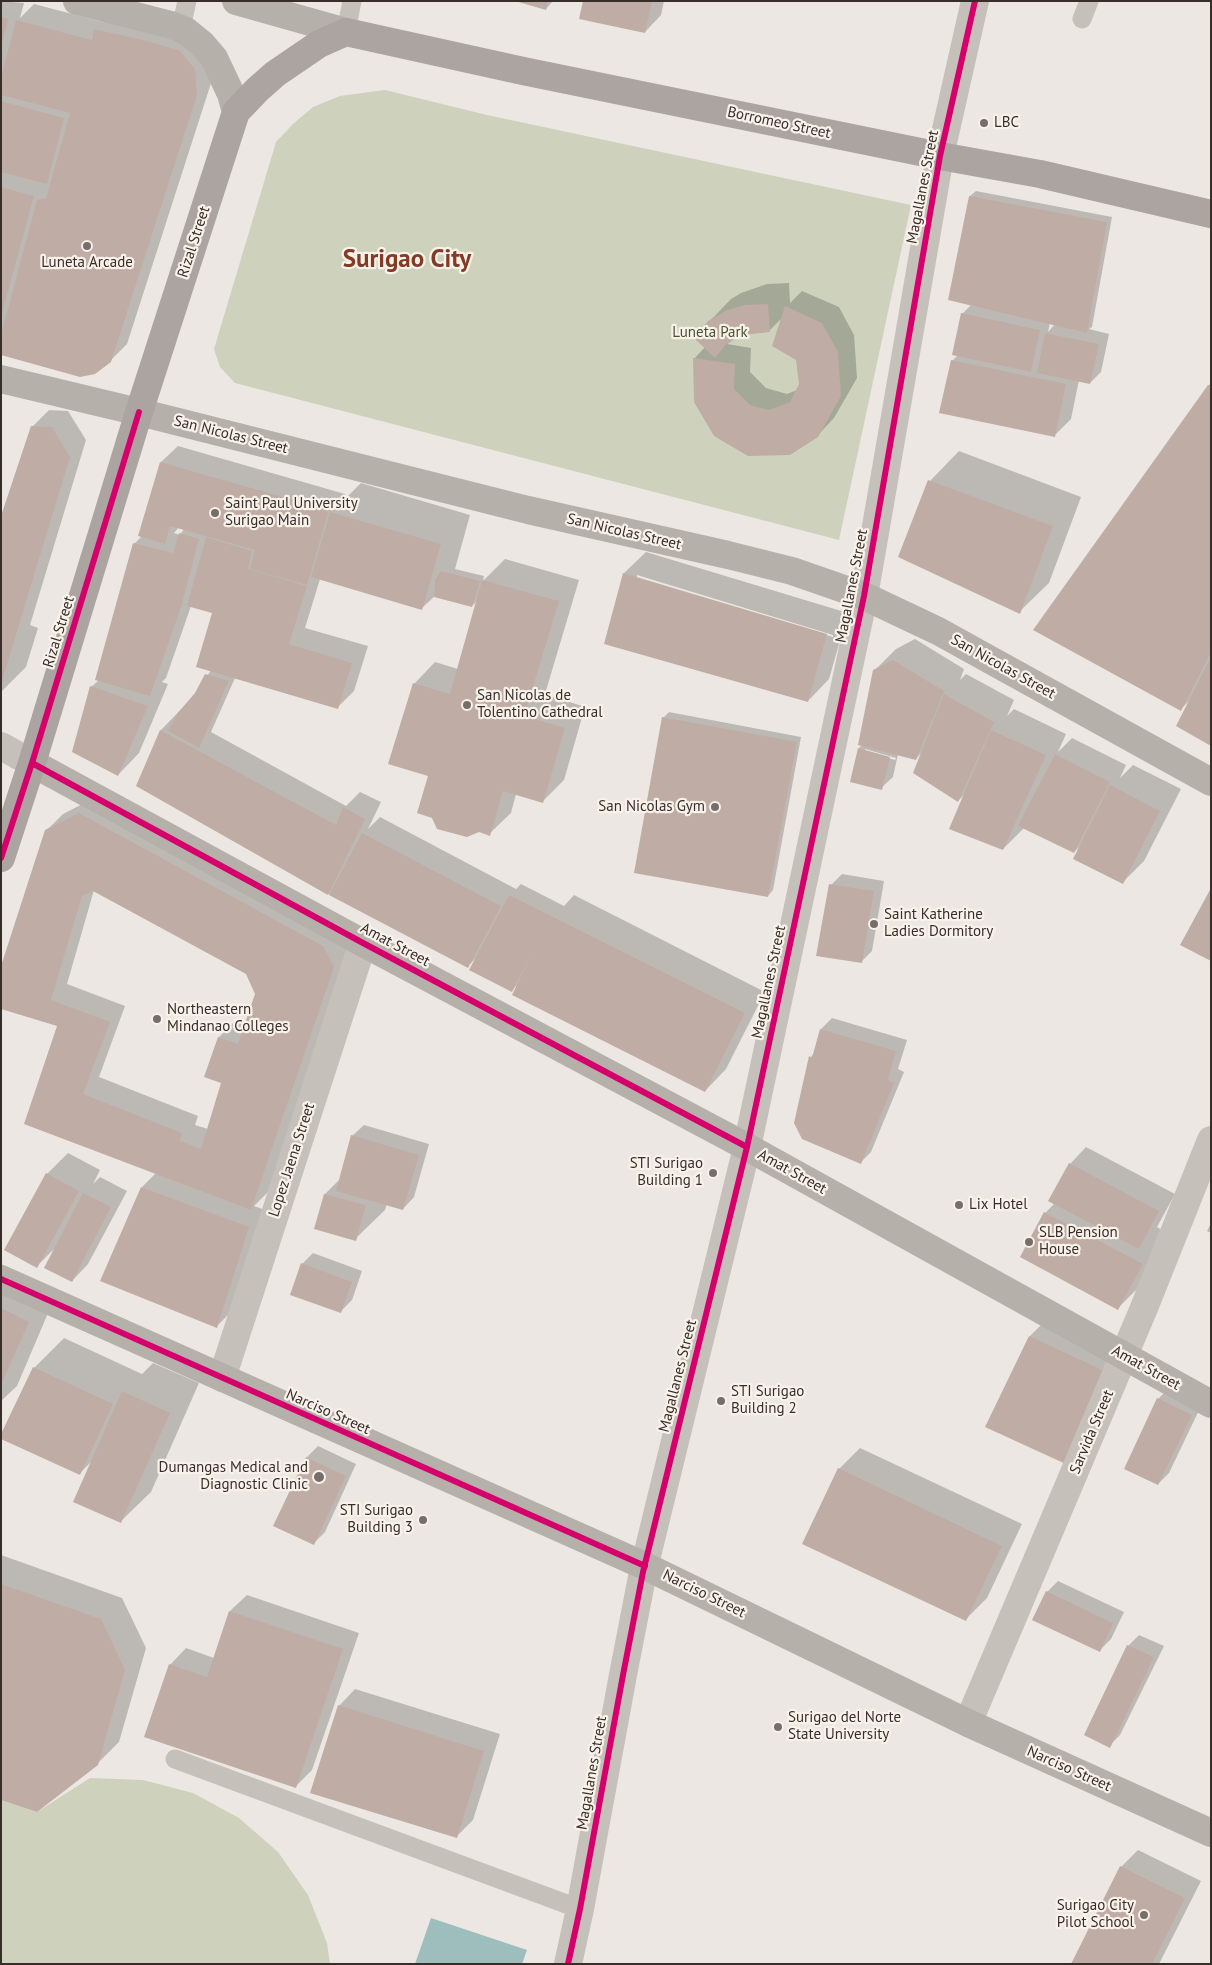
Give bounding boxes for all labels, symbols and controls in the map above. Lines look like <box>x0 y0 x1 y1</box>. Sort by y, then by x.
street label: Borromeo Street <box>726 103 832 143</box>
place label: LBC <box>994 114 1019 132</box>
marker: LBC <box>978 117 990 129</box>
street label: Magallanes Street <box>903 129 943 245</box>
street label: Rizal Street <box>174 204 214 280</box>
marker: Luneta Arcade <box>81 240 93 252</box>
district label: Surigao City <box>343 245 471 275</box>
place label: Luneta Arcade <box>41 254 133 272</box>
park label: Luneta Park <box>672 324 748 342</box>
street label: San Nicolas Street <box>172 412 290 458</box>
place label: Saint Paul University Surigao Main <box>225 495 358 530</box>
marker: Saint Paul University Surigao Main <box>209 507 221 519</box>
street label: San Nicolas Street <box>565 510 683 554</box>
street label: Magallanes Street <box>832 528 872 644</box>
street label: Rizal Street <box>40 594 78 670</box>
street label: San Nicolas Street <box>948 631 1058 703</box>
place label: San Nicolas de Tolentino Cathedral <box>477 687 603 722</box>
marker: San Nicolas de Tolentino Cathedral <box>461 699 473 711</box>
place label: San Nicolas Gym <box>598 798 705 816</box>
marker: San Nicolas Gym <box>709 801 721 813</box>
place label: Saint Katherine Ladies Dormitory <box>884 906 993 941</box>
marker: Saint Katherine Ladies Dormitory <box>868 918 880 930</box>
street label: Amat Street <box>357 919 433 971</box>
street label: Magallanes Street <box>748 924 790 1040</box>
place label: Northeastern Mindanao Colleges <box>167 1001 289 1036</box>
marker: Northeastern Mindanao Colleges <box>151 1013 163 1025</box>
street label: Lopez Jaena Street <box>265 1101 319 1219</box>
street label: Amat Street <box>754 1146 830 1198</box>
place label: STI Surigao Building 1 <box>630 1155 703 1190</box>
marker: STI Surigao Building 1 <box>707 1167 719 1179</box>
place label: Lix Hotel <box>969 1196 1028 1214</box>
marker: Lix Hotel <box>953 1199 965 1211</box>
place label: SLB Pension House <box>1039 1224 1118 1259</box>
marker: SLB Pension House <box>1023 1236 1035 1248</box>
street label: Magallanes Street <box>655 1318 701 1434</box>
street label: Amat Street <box>1108 1342 1184 1394</box>
place label: STI Surigao Building 2 <box>731 1383 804 1418</box>
street label: Narciso Street <box>283 1385 373 1439</box>
street label: Sarvida Street <box>1066 1387 1118 1477</box>
marker: STI Surigao Building 2 <box>715 1395 727 1407</box>
place label: Dumangas Medical and Diagnostic Clinic <box>159 1459 308 1494</box>
marker: Dumangas Medical and Diagnostic Clinic <box>312 1470 326 1484</box>
place label: STI Surigao Building 3 <box>340 1502 413 1537</box>
marker: STI Surigao Building 3 <box>417 1514 429 1526</box>
street label: Narciso Street <box>660 1566 748 1622</box>
place label: Surigao del Norte State University <box>788 1709 901 1744</box>
street label: Magallanes Street <box>573 1715 611 1831</box>
marker: Surigao del Norte State University <box>772 1721 784 1733</box>
street label: Narciso Street <box>1024 1742 1114 1796</box>
place label: Surigao City Pilot School <box>1057 1897 1134 1932</box>
marker: Surigao City Pilot School <box>1138 1909 1150 1921</box>

